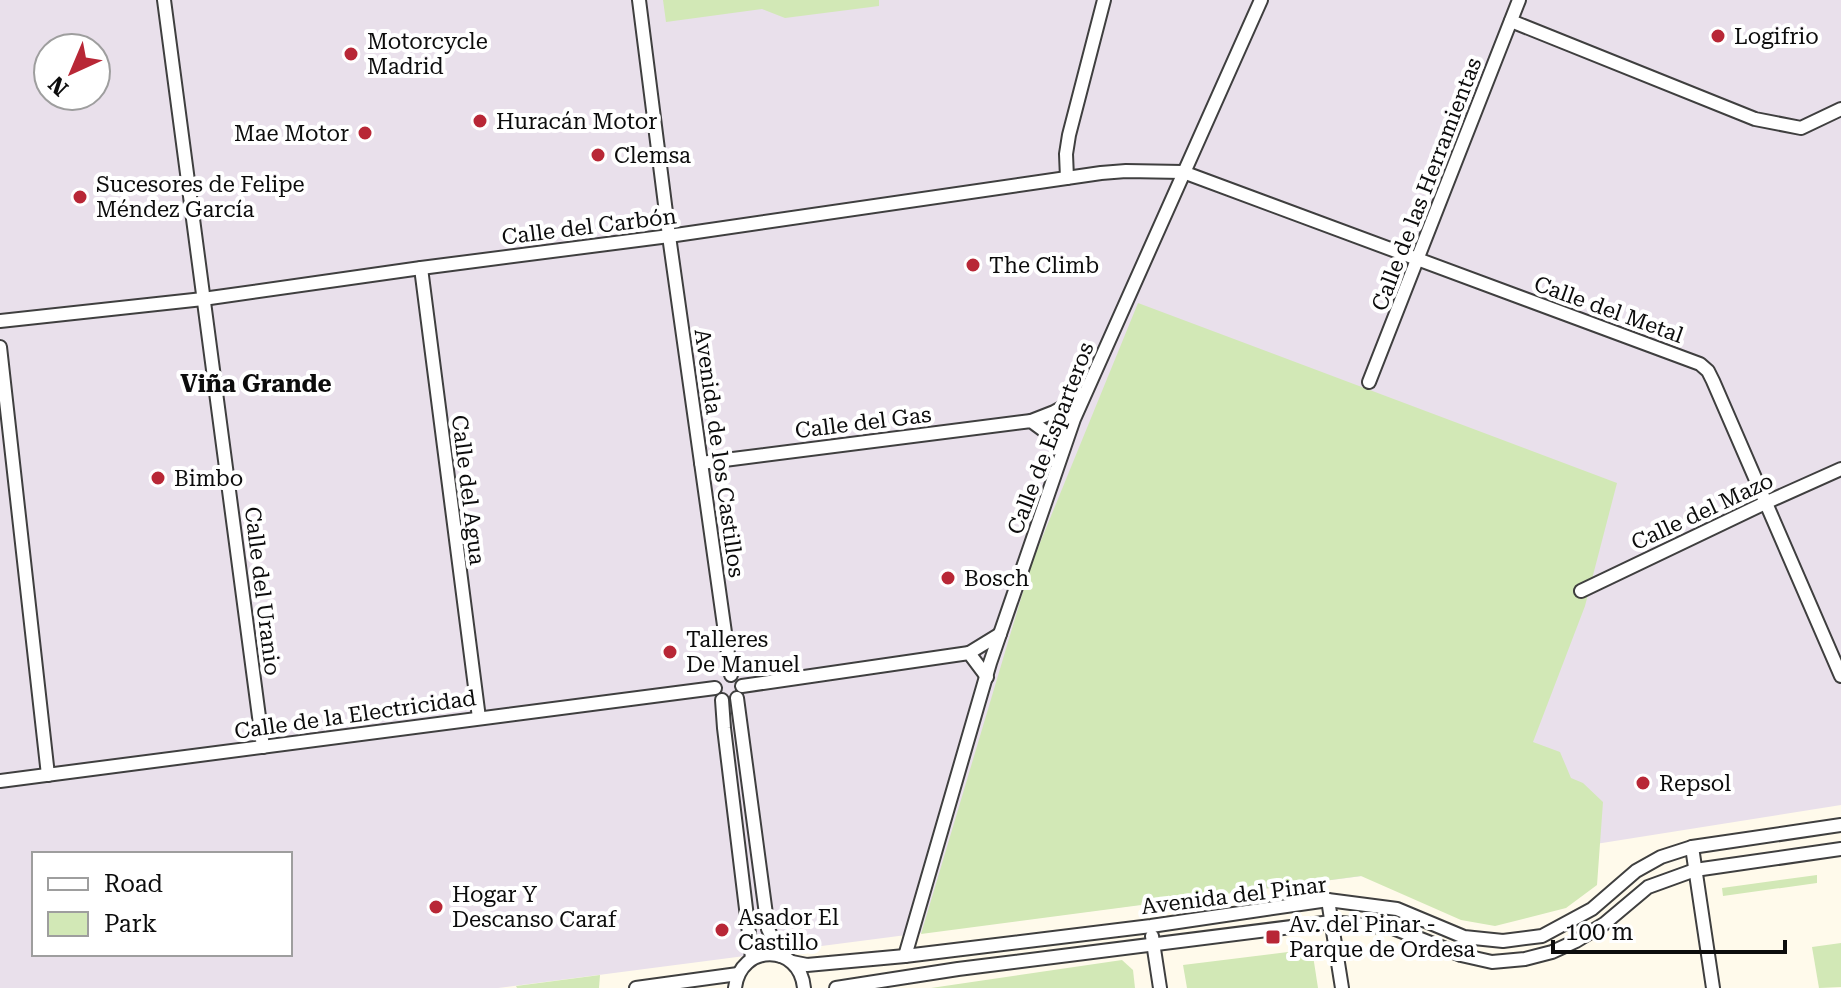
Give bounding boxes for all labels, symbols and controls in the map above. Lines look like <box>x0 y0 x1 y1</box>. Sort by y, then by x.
place label: Logifrio <box>1734 24 1819 49</box>
marker: Logifrio <box>1709 27 1727 45</box>
place label: Motorcycle Madrid <box>367 29 488 79</box>
north arrow <box>32 32 112 112</box>
marker: Motorcycle Madrid <box>342 45 360 63</box>
street label: Calle de las Herramientas <box>1367 54 1486 314</box>
text: N <box>44 71 73 101</box>
place label: Huracán Motor <box>496 109 657 134</box>
marker: Huracán Motor <box>471 112 489 130</box>
place label: Mae Motor <box>234 121 349 146</box>
marker: Mae Motor <box>356 124 374 142</box>
place label: Clemsa <box>614 143 691 168</box>
marker: Clemsa <box>589 146 607 164</box>
place label: Sucesores de Felipe Méndez García <box>96 172 305 222</box>
marker: Sucesores de Felipe Méndez García <box>71 188 89 206</box>
street label: Calle del Carbón <box>500 203 678 250</box>
place label: The Climb <box>989 253 1099 278</box>
marker: The Climb <box>964 256 982 274</box>
street label: Calle del Metal <box>1531 271 1687 348</box>
street label: Avenida de los Castillos <box>690 327 749 579</box>
street label: Calle de Esparteros <box>1002 339 1099 538</box>
district label: Viña Grande <box>180 370 332 398</box>
street label: Calle del Gas <box>794 402 933 443</box>
street label: Calle del Agua <box>447 414 490 567</box>
place label: Bimbo <box>174 466 243 491</box>
street label: Calle del Mazo <box>1627 468 1777 555</box>
marker: Bimbo <box>149 469 167 487</box>
street label: Calle del Uranio <box>240 505 285 677</box>
place label: Bosch <box>964 566 1029 591</box>
marker: Bosch <box>939 569 957 587</box>
place label: Talleres De Manuel <box>686 627 800 677</box>
marker: Talleres De Manuel <box>661 643 679 661</box>
street label: Calle de la Electricidad <box>233 685 478 744</box>
place label: Repsol <box>1659 771 1731 796</box>
marker: Repsol <box>1634 774 1652 792</box>
legend <box>32 852 292 956</box>
text: Road <box>104 870 163 898</box>
street label: Avenida del Pinar <box>1140 872 1328 919</box>
place label: Hogar Y Descanso Caraf <box>452 882 618 932</box>
marker: Hogar Y Descanso Caraf <box>427 898 445 916</box>
scale bar <box>1553 904 1785 954</box>
place label: Asador El Castillo <box>738 905 839 955</box>
text: Park <box>104 910 157 938</box>
place label: Av. del Pinar - Parque de Ordesa <box>1289 912 1475 962</box>
text: 100 m <box>1565 918 1633 946</box>
marker: Asador El Castillo <box>713 921 731 939</box>
marker: Av. del Pinar - Parque de Ordesa <box>1264 928 1282 946</box>

